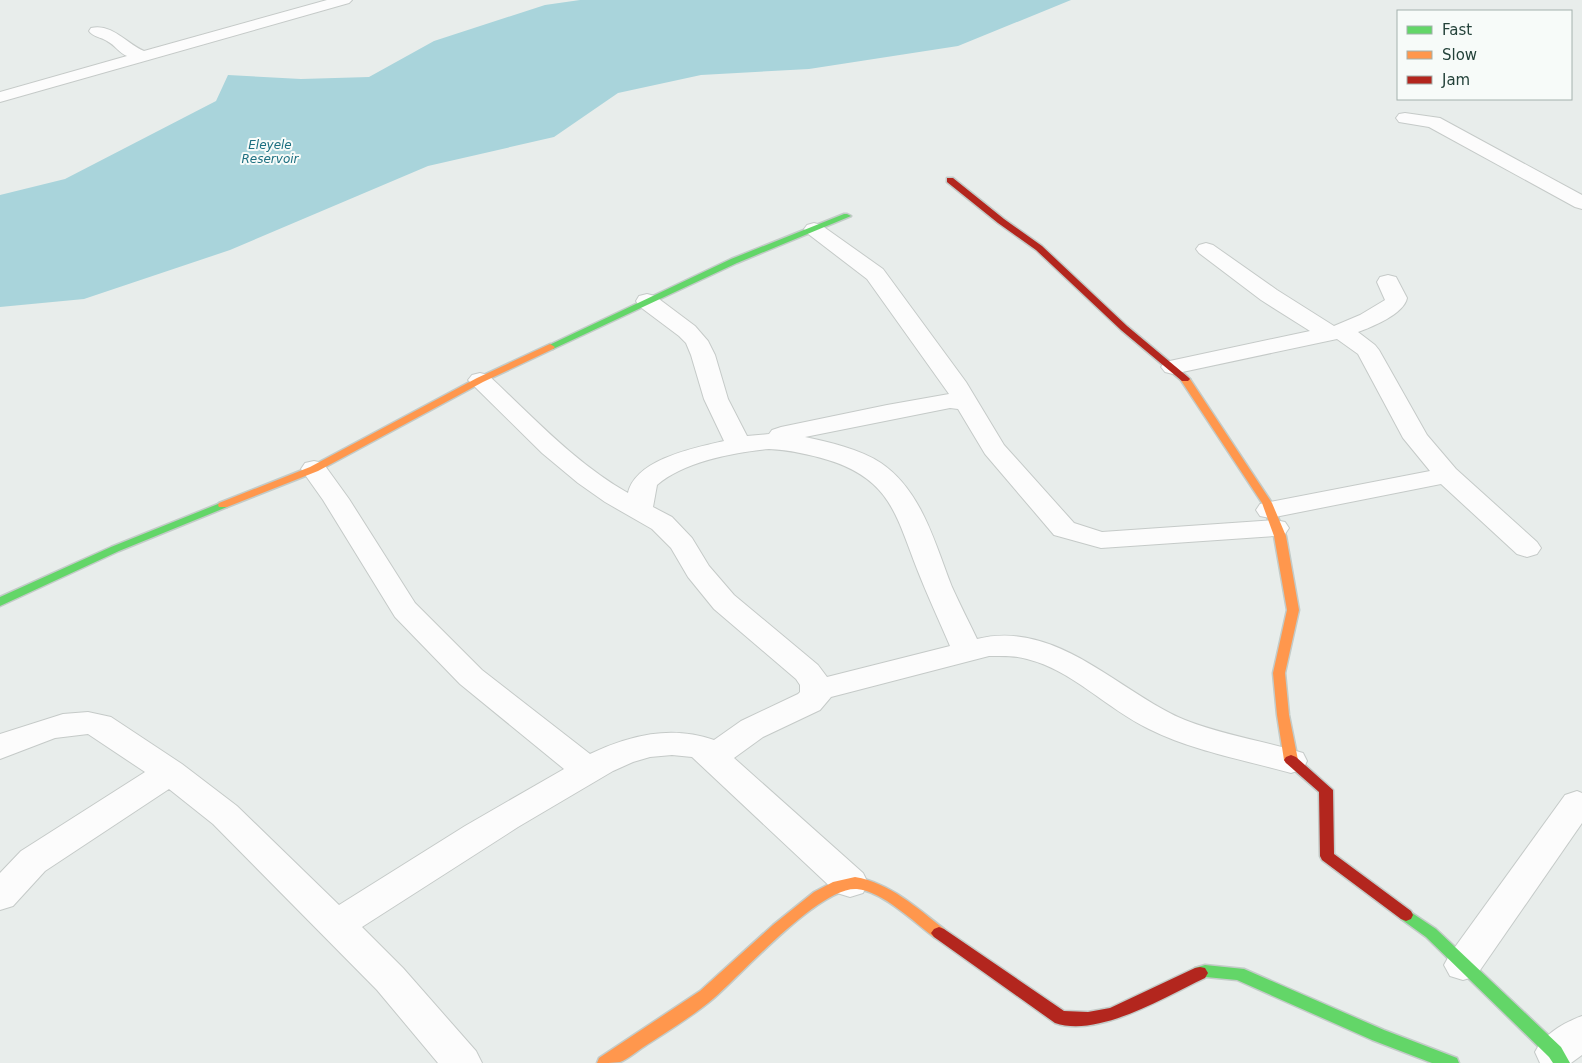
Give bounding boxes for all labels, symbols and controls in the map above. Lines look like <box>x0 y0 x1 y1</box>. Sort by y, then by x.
legend <box>1397 10 1572 100</box>
text: Fast <box>1442 21 1472 39</box>
text: Slow <box>1442 46 1477 64</box>
text: Jam <box>1441 71 1470 89</box>
water label: Eleyele Reservoir <box>242 138 300 166</box>

